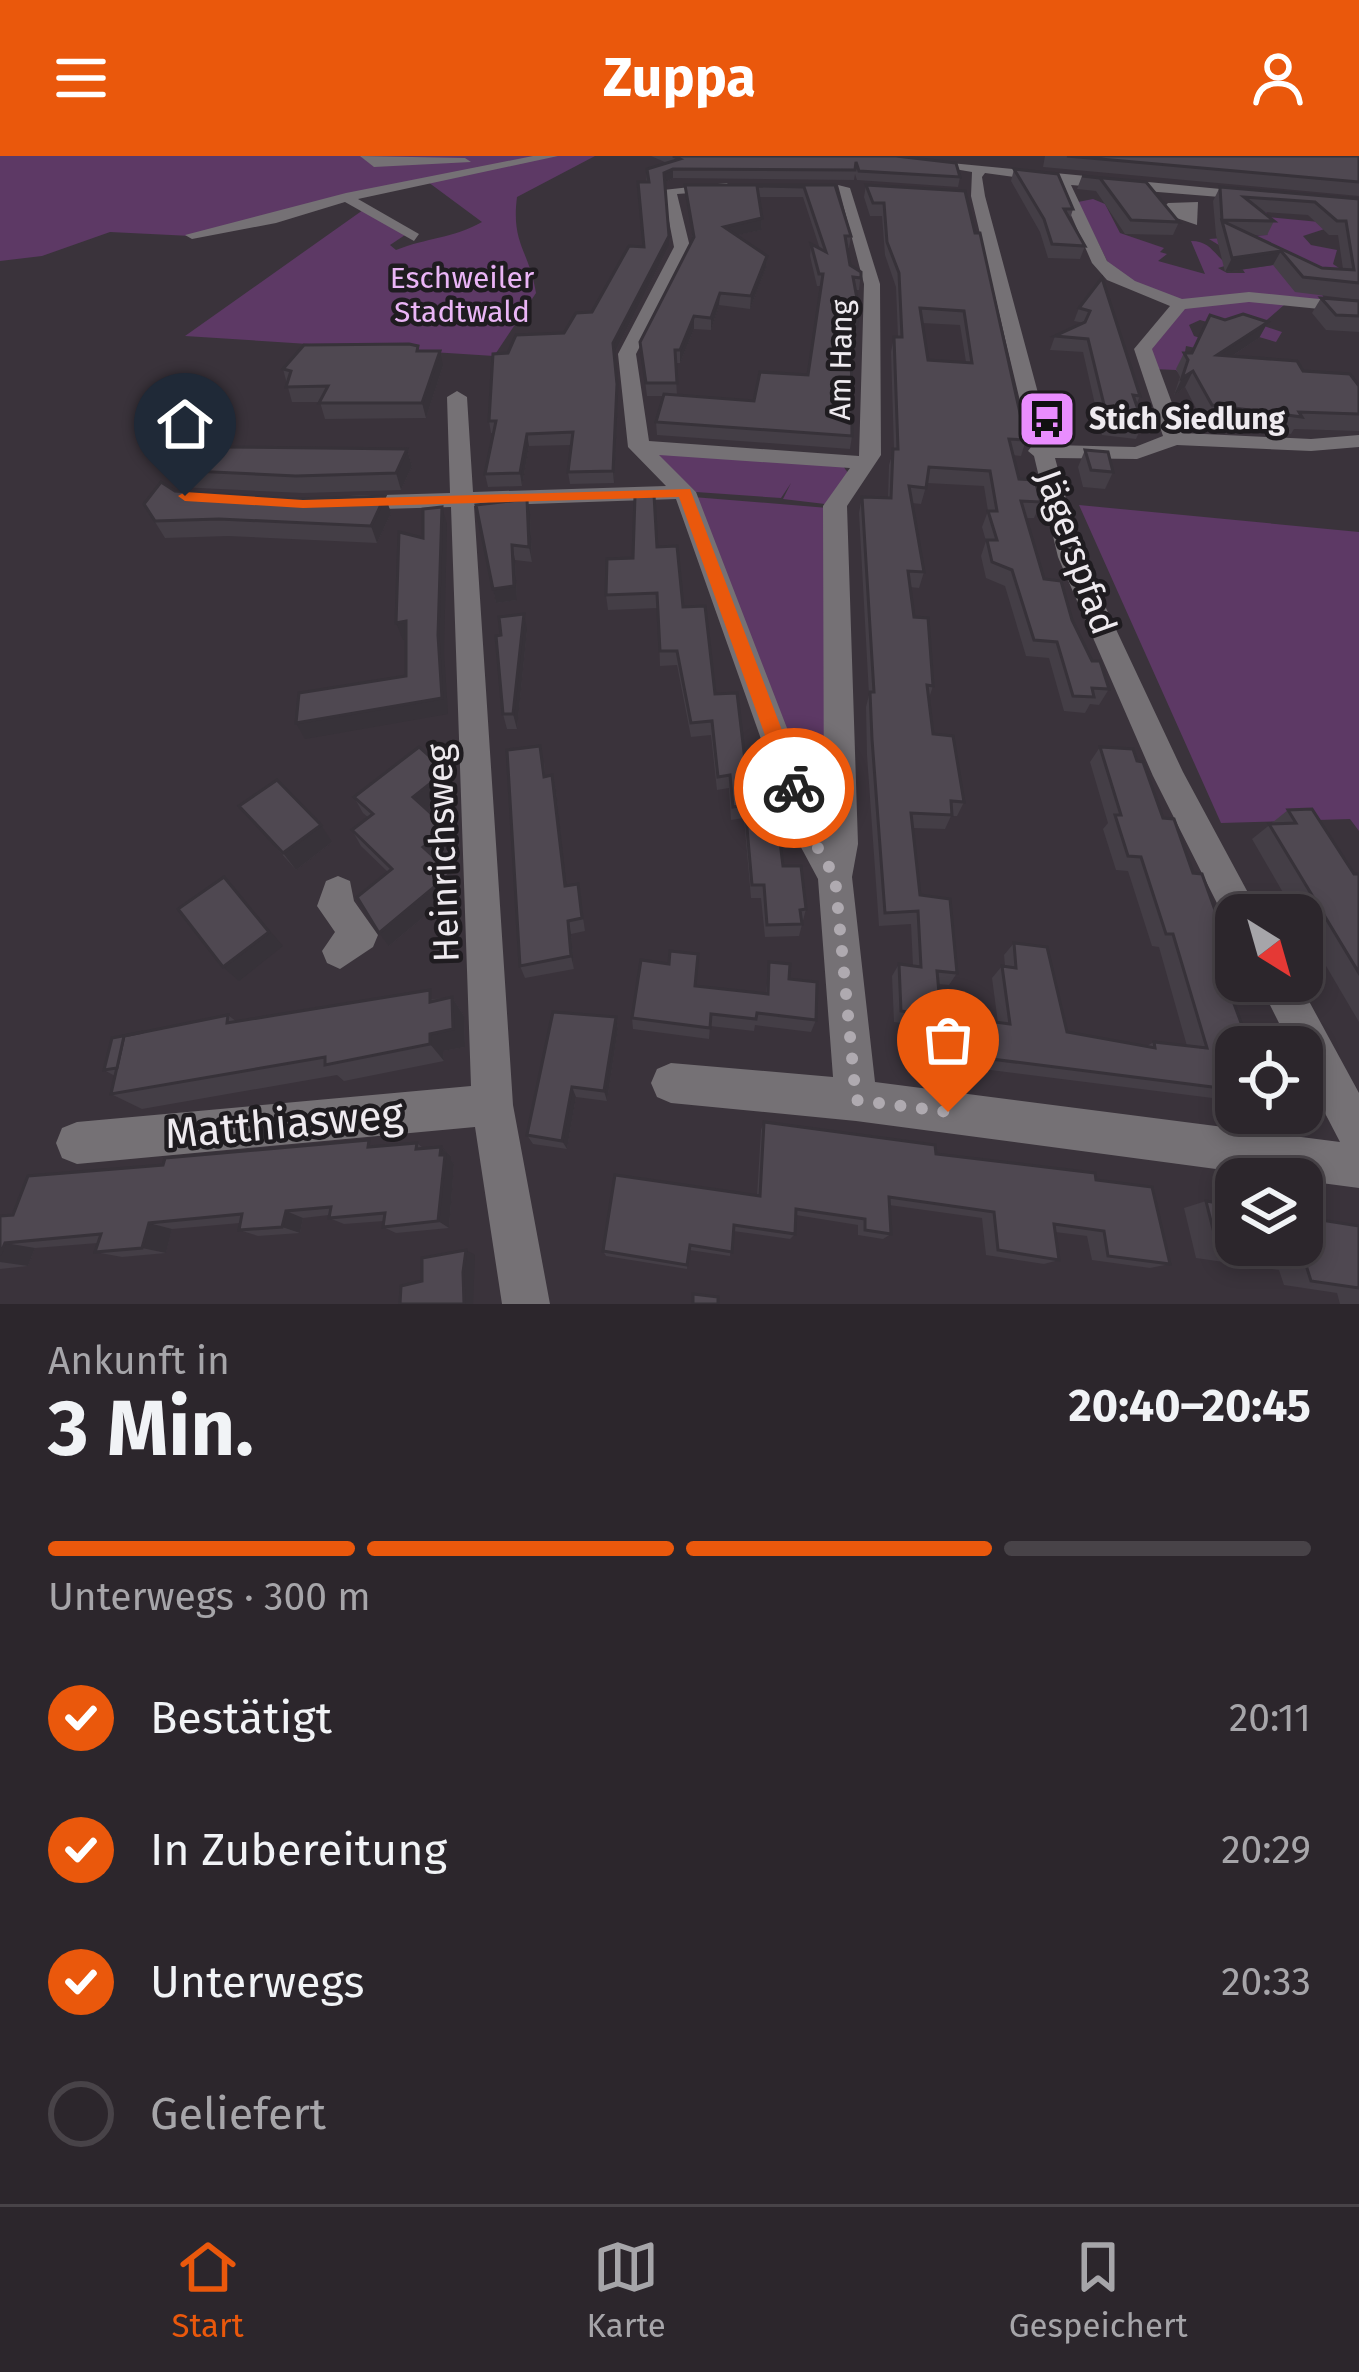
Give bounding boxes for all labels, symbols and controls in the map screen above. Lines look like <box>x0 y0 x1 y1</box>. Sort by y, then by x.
icon: menu <box>48 45 114 111</box>
icon: person <box>1245 45 1311 111</box>
text: Zuppa <box>603 46 756 110</box>
park label: Eschweiler Stadtwald <box>390 260 535 330</box>
street label: Am Hang <box>822 299 860 421</box>
pin <box>134 373 236 496</box>
bus stop icon: Stich Siedlung <box>1016 388 1078 450</box>
icon: home <box>152 391 218 457</box>
place label: Stich Siedlung <box>1089 401 1286 437</box>
street label: Jägerspfad <box>1026 464 1126 640</box>
courier <box>734 728 854 848</box>
street label: Heinrichsweg <box>417 743 469 963</box>
icon: bike <box>761 755 827 821</box>
north arrow <box>1215 894 1323 1002</box>
map controls <box>1215 894 1323 1266</box>
pin <box>897 989 999 1112</box>
icon: bag <box>915 1007 981 1073</box>
button: locate <box>1215 1026 1323 1134</box>
street label: Matthiasweg <box>163 1089 405 1159</box>
button: layers <box>1215 1158 1323 1266</box>
text: Ankunft in <box>48 1338 230 1384</box>
text: 20:40–20:45 <box>1069 1379 1311 1433</box>
text: 3 Min. <box>48 1382 254 1476</box>
text: Unterwegs · 300 m <box>48 1574 371 1620</box>
icon: check <box>48 1685 114 1751</box>
text: Bestätigt <box>150 1691 332 1745</box>
text: 20:11 <box>1229 1695 1311 1741</box>
icon: check <box>48 1817 114 1883</box>
text: In Zubereitung <box>150 1823 447 1877</box>
text: 20:29 <box>1221 1827 1311 1873</box>
icon: check <box>48 1949 114 2015</box>
text: Unterwegs <box>150 1955 365 2009</box>
text: 20:33 <box>1221 1959 1311 2005</box>
text: Geliefert <box>150 2087 326 2141</box>
tab: Start <box>171 2234 244 2346</box>
tab: Karte <box>587 2234 666 2346</box>
tab: Gespeichert <box>1009 2234 1188 2346</box>

